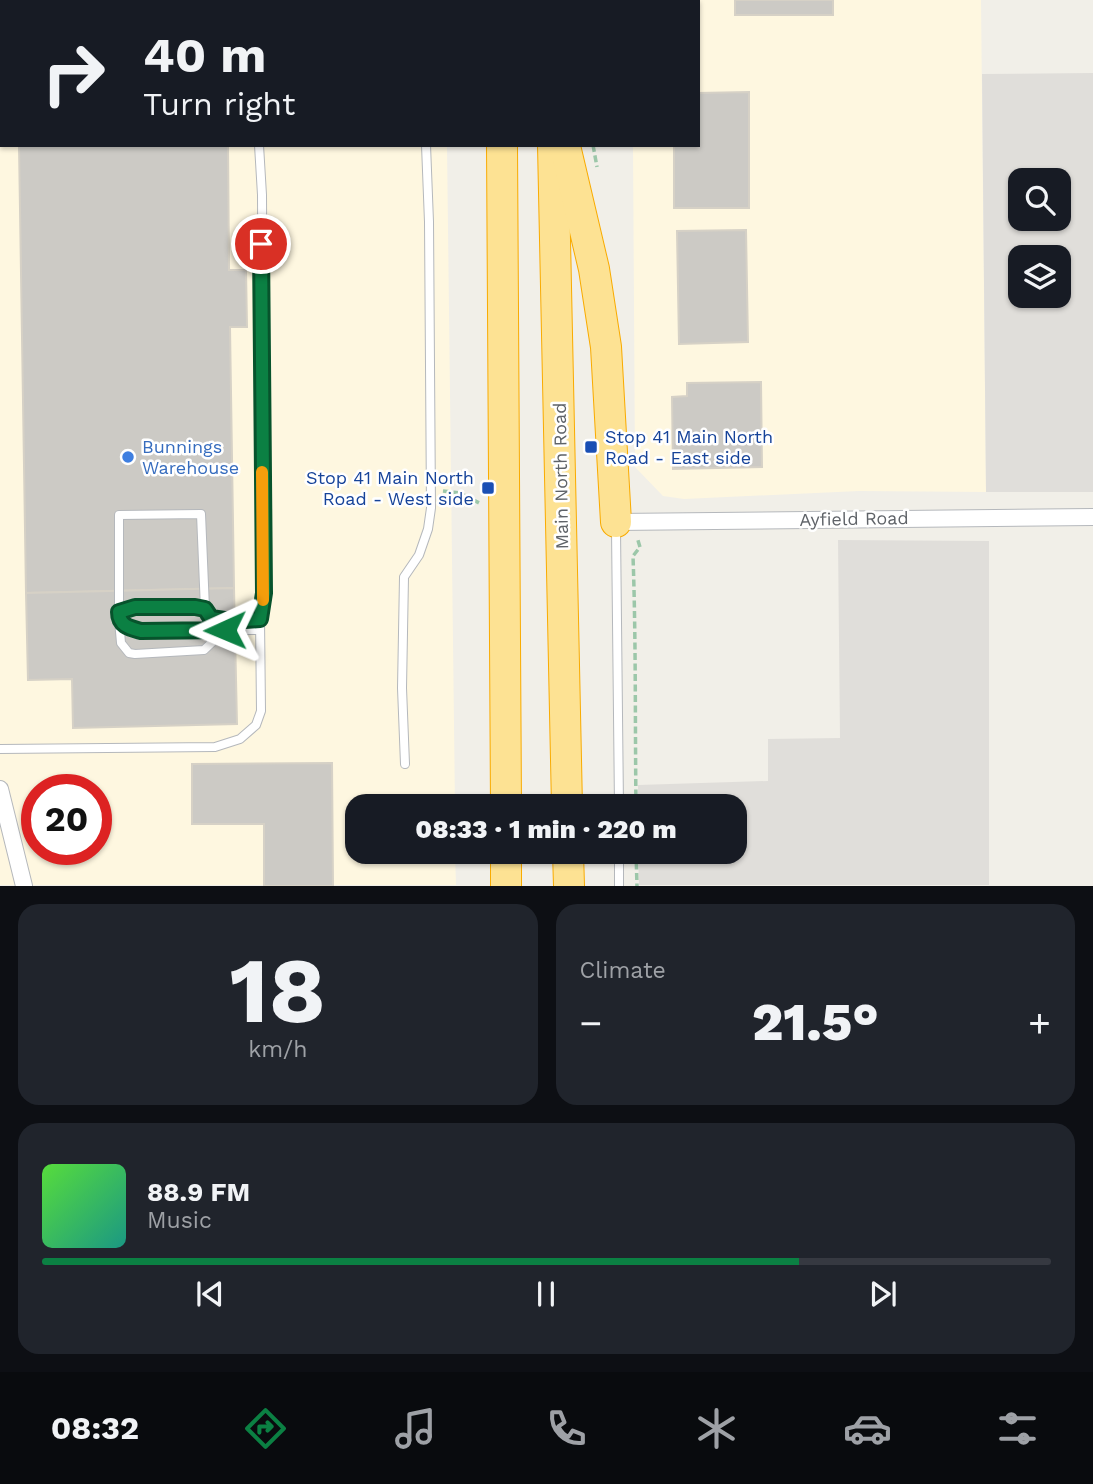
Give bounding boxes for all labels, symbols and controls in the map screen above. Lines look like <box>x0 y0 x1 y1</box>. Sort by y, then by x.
text: 40 m <box>143 26 266 84</box>
icon: right <box>28 28 119 119</box>
text: Turn right <box>143 85 295 123</box>
map controls <box>1008 168 1071 308</box>
button: search <box>1008 168 1071 231</box>
pin <box>231 214 291 274</box>
icon: arrive <box>242 225 280 263</box>
button: layers <box>1008 245 1071 308</box>
street label: Main North Road <box>549 402 572 550</box>
place label: Stop 41 Main North Road - East side <box>605 426 773 468</box>
place label: Bunnings Warehouse <box>142 436 239 478</box>
marker: Stop 41 Main North Road - East side <box>583 439 599 455</box>
marker: Bunnings Warehouse <box>120 449 136 465</box>
place label: Stop 41 Main North Road - West side <box>306 467 474 509</box>
marker: Stop 41 Main North Road - West side <box>480 480 496 496</box>
street label: Ayfield Road <box>799 507 909 530</box>
position arrow <box>188 593 262 667</box>
speed limit sign: 20 <box>21 774 112 865</box>
text: 08:33 · 1 min · 220 m <box>415 814 677 844</box>
text: 18 <box>230 937 326 1044</box>
text: Climate <box>580 957 666 984</box>
text: 21.5° <box>752 992 879 1053</box>
text: − <box>580 1001 602 1045</box>
text: + <box>1028 1001 1051 1045</box>
text: km/h <box>248 1036 307 1063</box>
text: 88.9 FM <box>147 1177 250 1207</box>
text: Music <box>147 1207 212 1234</box>
icon: previous <box>191 1275 229 1313</box>
icon: pause <box>527 1275 565 1313</box>
icon: next <box>864 1275 902 1313</box>
icon: directions <box>241 1404 290 1453</box>
icon: music <box>391 1404 440 1453</box>
icon: phone <box>542 1404 591 1453</box>
icon: climate <box>692 1404 741 1453</box>
icon: car <box>843 1404 892 1453</box>
icon: filters <box>993 1404 1042 1453</box>
text: 08:32 <box>51 1409 139 1447</box>

